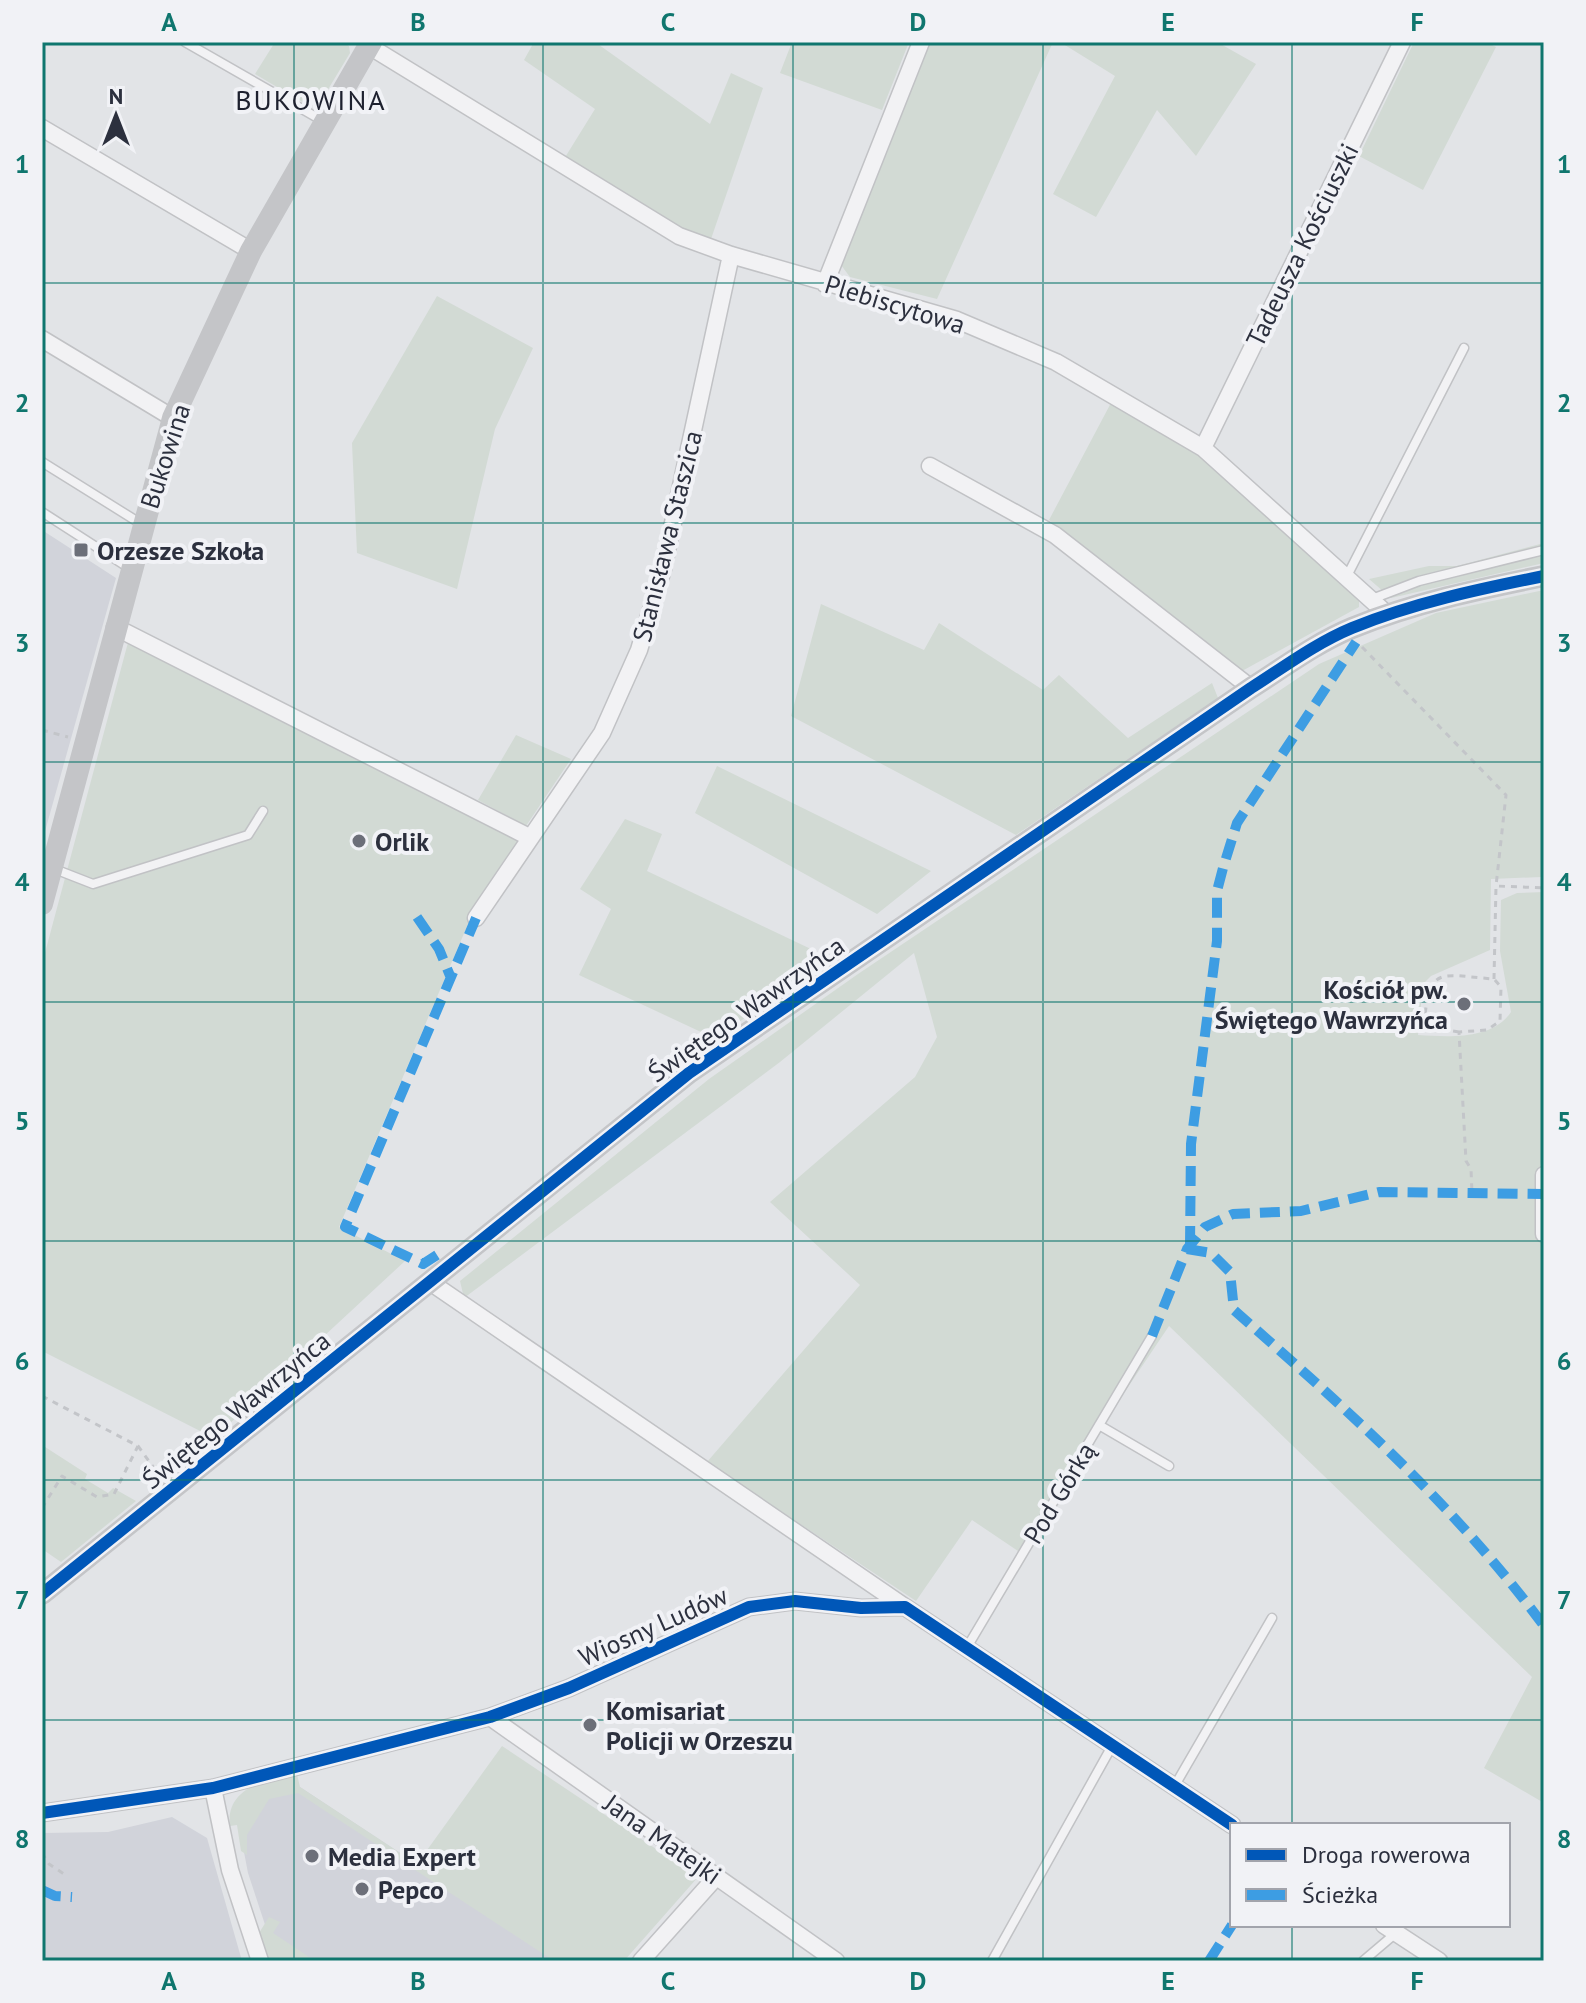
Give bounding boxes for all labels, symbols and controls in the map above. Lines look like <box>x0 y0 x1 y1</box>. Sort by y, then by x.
text: A <box>161 5 177 38</box>
text: B <box>410 5 426 38</box>
text: C <box>661 5 675 38</box>
text: D <box>910 5 926 38</box>
text: E <box>1161 5 1175 38</box>
text: F <box>1410 5 1424 38</box>
north arrow <box>76 76 156 156</box>
district label: BUKOWINA <box>235 81 387 118</box>
text: N <box>109 82 123 110</box>
street label: Tadeusza Kościuszki <box>1238 138 1366 352</box>
text: 1 <box>15 147 29 180</box>
text: 1 <box>1557 147 1571 180</box>
street label: Plebiscytowa <box>821 267 969 341</box>
text: 2 <box>15 386 29 419</box>
text: 2 <box>1557 386 1571 419</box>
street label: Bukowina <box>133 399 197 513</box>
street label: Stanisława Staszica <box>625 427 709 645</box>
place label: Orzesze Szkoła <box>97 534 264 567</box>
marker: Orzesze Szkoła <box>72 541 90 559</box>
text: 3 <box>15 626 29 659</box>
text: 3 <box>1557 626 1571 659</box>
place label: Orlik <box>375 825 429 858</box>
marker: Orlik <box>350 832 368 850</box>
text: 4 <box>15 865 30 898</box>
text: 4 <box>1557 865 1572 898</box>
street label: Świętego Wawrzyńca <box>641 929 851 1089</box>
place label: Kościół pw. Świętego Wawrzyńca <box>1215 973 1448 1036</box>
marker: Kościół pw. Świętego Wawrzyńca <box>1455 995 1473 1013</box>
text: 5 <box>15 1104 29 1137</box>
text: 5 <box>1557 1104 1571 1137</box>
street label: Świętego Wawrzyńca <box>135 1324 337 1496</box>
text: 6 <box>15 1344 29 1377</box>
text: 6 <box>1557 1344 1571 1377</box>
street label: Pod Górką <box>1016 1436 1102 1550</box>
street label: Wiosny Ludów <box>573 1579 733 1673</box>
text: 7 <box>15 1583 29 1616</box>
text: 7 <box>1557 1583 1571 1616</box>
place label: Komisariat Policji w Orzeszu <box>606 1694 793 1757</box>
marker: Komisariat Policji w Orzeszu <box>581 1716 599 1734</box>
street label: Jana Matejki <box>597 1786 728 1892</box>
text: 8 <box>15 1822 29 1855</box>
text: 8 <box>1557 1822 1571 1855</box>
legend <box>1230 1823 1510 1927</box>
text: Droga rowerowa <box>1302 1839 1471 1870</box>
place label: Media Expert <box>328 1840 476 1873</box>
marker: Media Expert <box>303 1847 321 1865</box>
place label: Pepco <box>378 1873 444 1906</box>
text: Ścieżka <box>1302 1879 1378 1910</box>
marker: Pepco <box>353 1880 371 1898</box>
text: A <box>161 1964 177 1997</box>
text: B <box>410 1964 426 1997</box>
text: C <box>661 1964 675 1997</box>
text: D <box>910 1964 926 1997</box>
text: E <box>1161 1964 1175 1997</box>
text: F <box>1410 1964 1424 1997</box>

